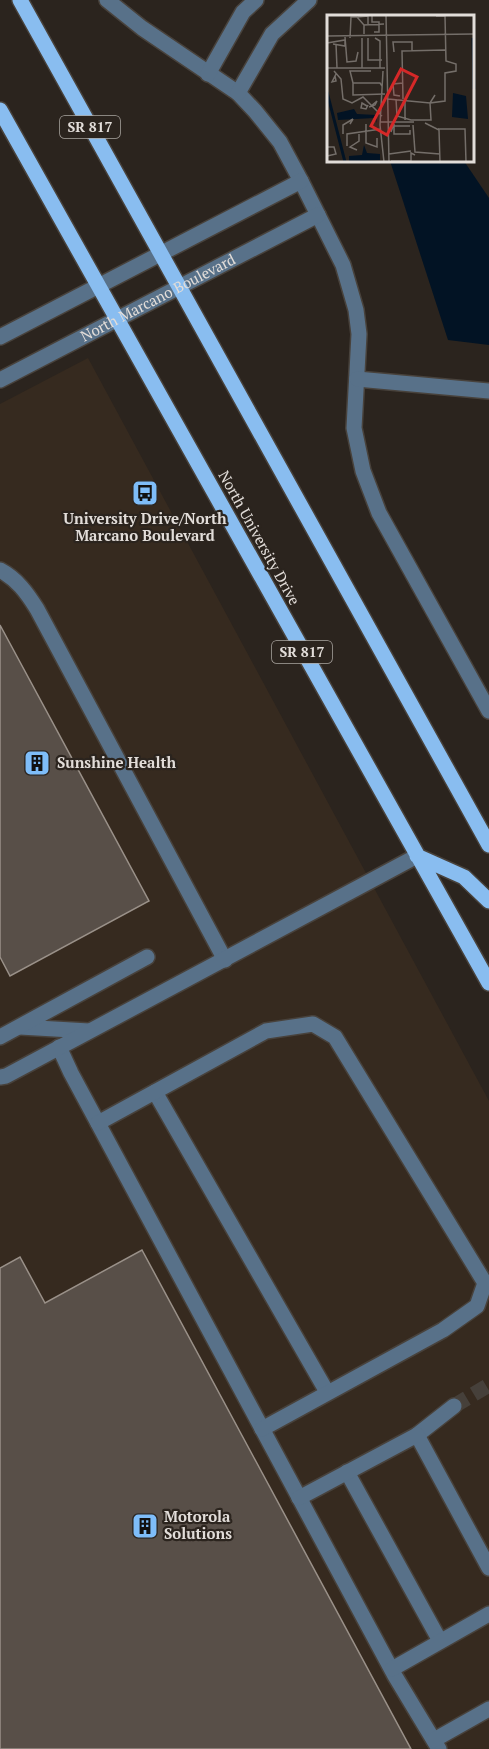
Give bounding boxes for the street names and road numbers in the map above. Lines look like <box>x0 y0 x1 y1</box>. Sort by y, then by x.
road number: SR 817 <box>60 116 120 138</box>
street label: North Marcano Boulevard <box>77 249 239 346</box>
street label: North University Drive <box>215 467 305 608</box>
road number: SR 817 <box>272 641 332 663</box>

